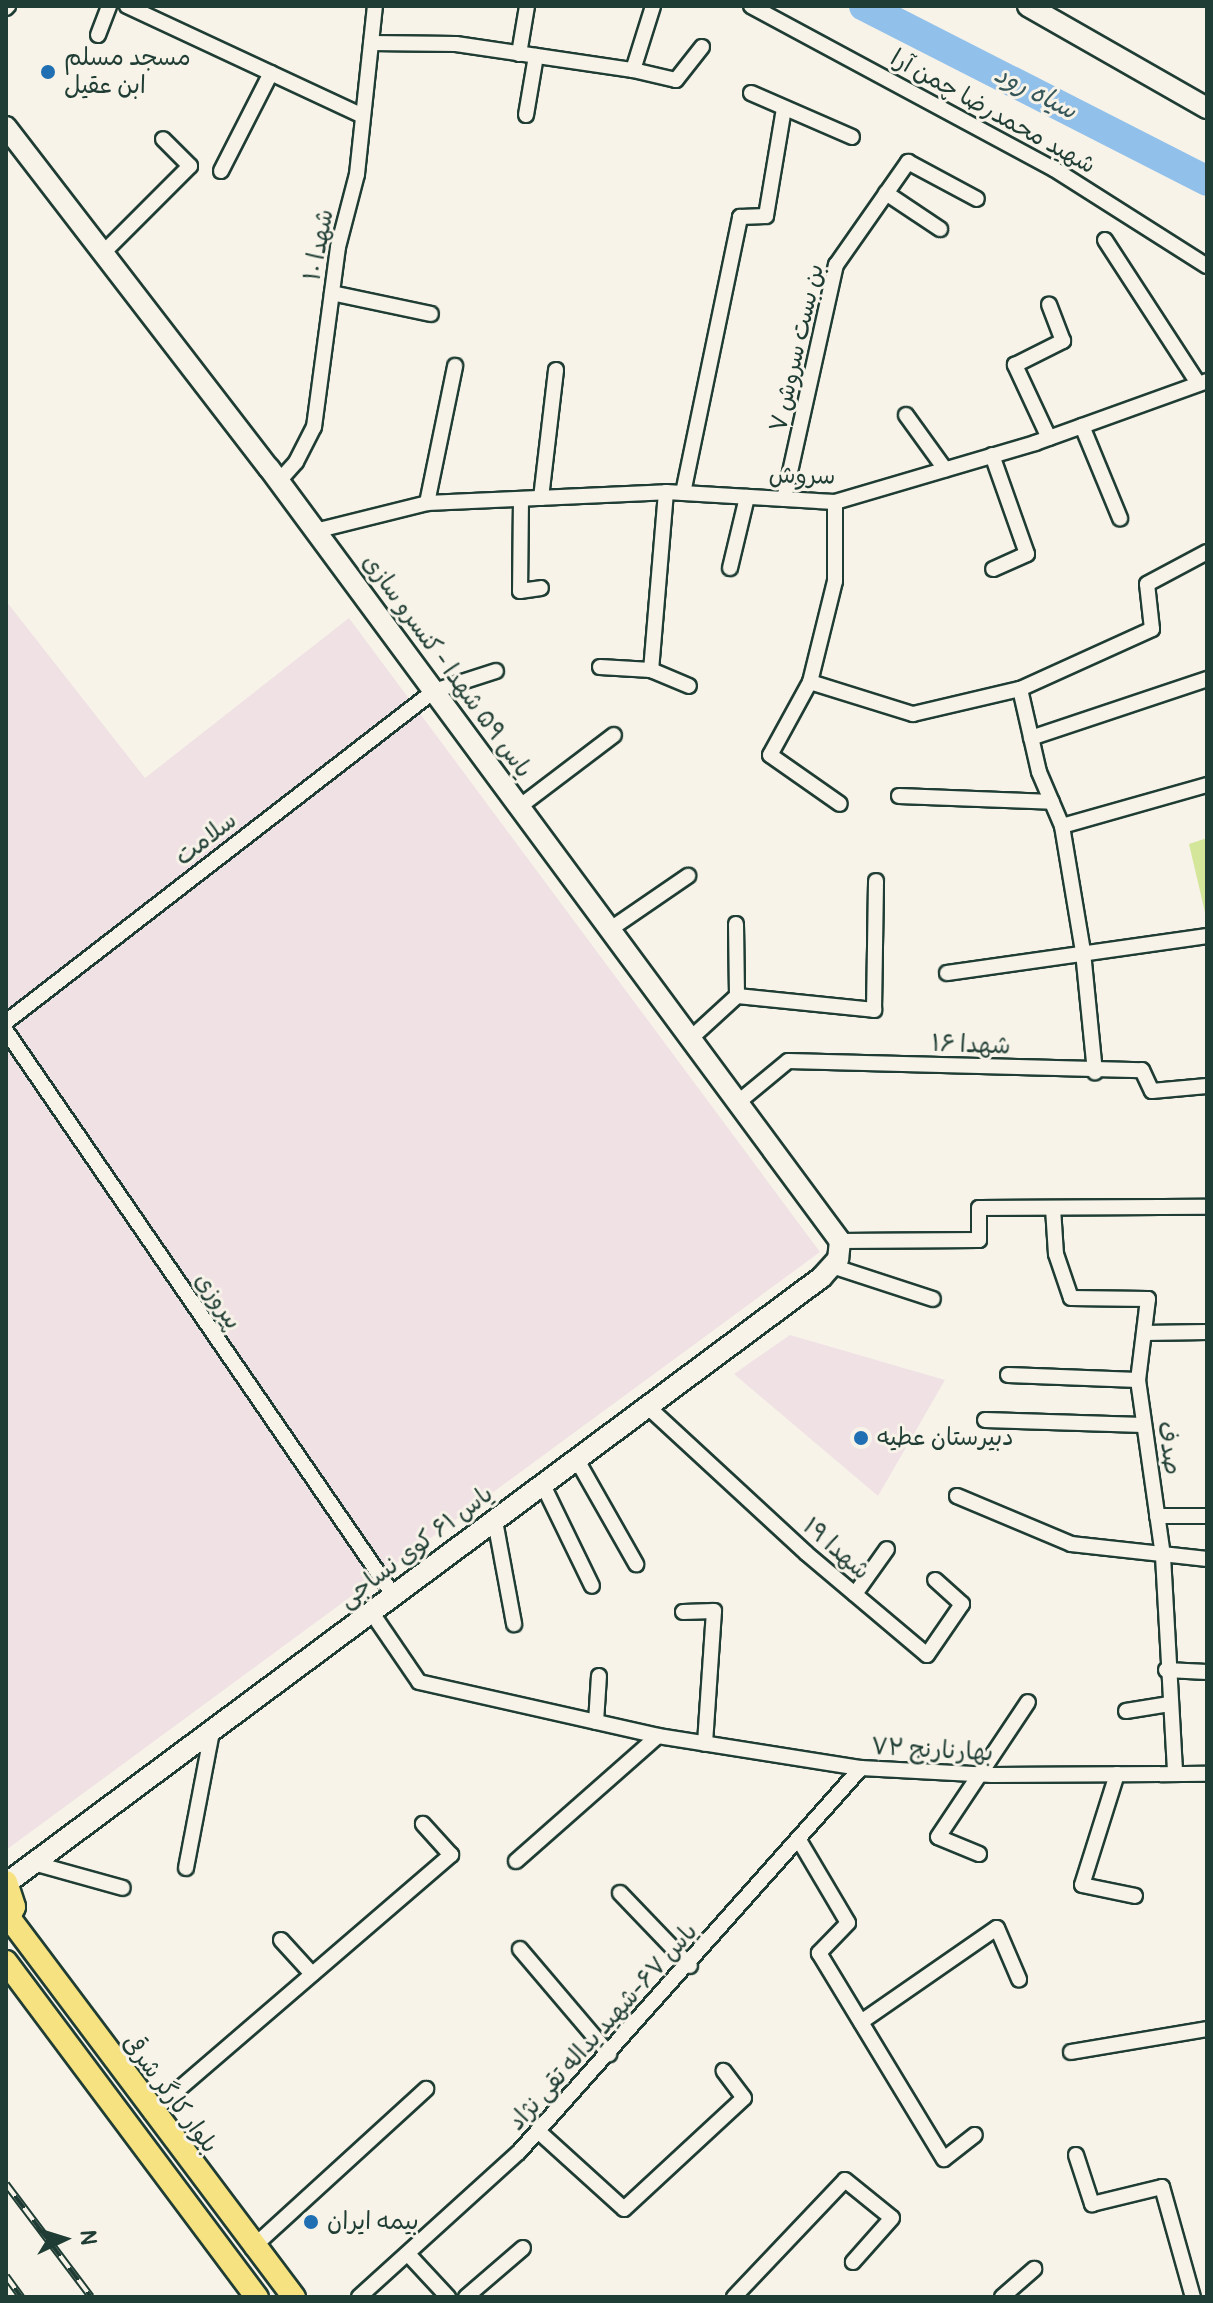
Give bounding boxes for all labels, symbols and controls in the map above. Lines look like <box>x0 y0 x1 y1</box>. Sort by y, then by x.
place label: مسجد مسلم ابن عقیل <box>64 44 191 100</box>
street label: شهید محمدرضا چمن آرا <box>886 44 1100 180</box>
water label: سیاه رود <box>989 59 1081 127</box>
marker: مسجد مسلم ابن عقیل <box>39 63 57 81</box>
street label: شهدا ۱۰ <box>298 207 340 283</box>
street label: بن بست سروش ۷ <box>764 261 830 435</box>
street label: سروش <box>768 461 836 491</box>
street label: یاس ۵۹ شهدا - کنسرو سازی <box>356 548 538 784</box>
street label: سلامت <box>170 806 242 872</box>
street label: شهدا ۱۶ <box>931 1029 1011 1061</box>
street label: پیروزی <box>189 1267 247 1335</box>
street label: صدف <box>1151 1419 1187 1477</box>
place label: دبیرستان عطیه <box>877 1424 1014 1452</box>
marker: دبیرستان عطیه <box>852 1429 870 1447</box>
street label: یاس ۶۱ کوی نساجی <box>333 1480 499 1614</box>
street label: شهدا ۱۹ <box>797 1512 875 1586</box>
street label: بهارنارنج ۷۲ <box>870 1732 994 1768</box>
street label: یاس ۶۷-شهید یداله تقی نژاد <box>502 1917 704 2137</box>
street label: بلوار کارگر شرقی <box>116 2029 224 2159</box>
north arrow <box>24 2199 104 2279</box>
place label: بیمه ایران <box>327 2208 419 2236</box>
marker: بیمه ایران <box>302 2213 320 2231</box>
text: N <box>73 2229 102 2246</box>

